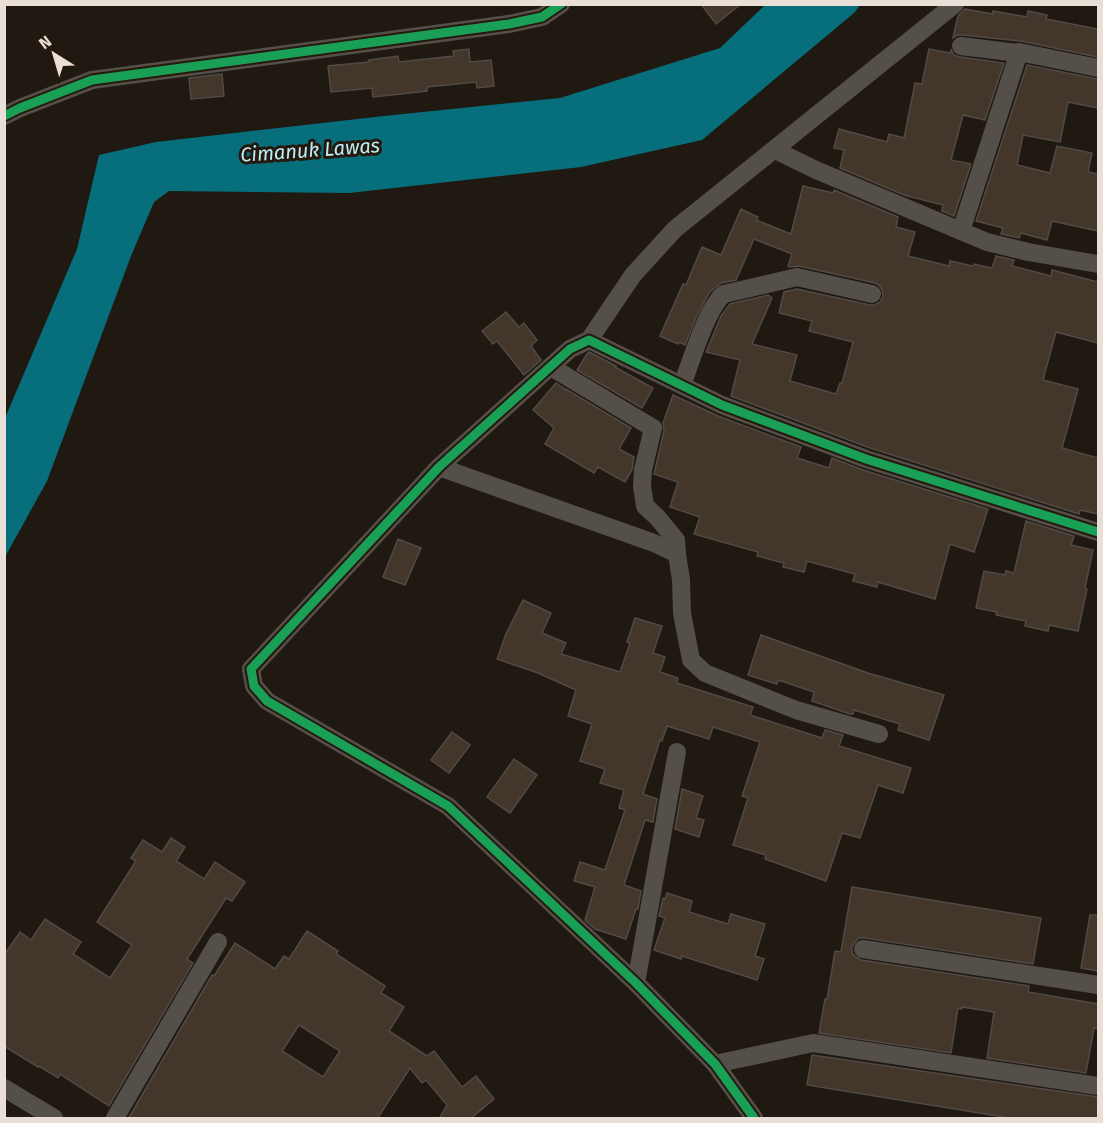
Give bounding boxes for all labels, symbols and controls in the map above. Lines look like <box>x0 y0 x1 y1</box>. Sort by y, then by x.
north arrow <box>24 24 84 84</box>
text: N <box>35 32 55 53</box>
water label: Cimanuk Lawas <box>239 133 381 167</box>

